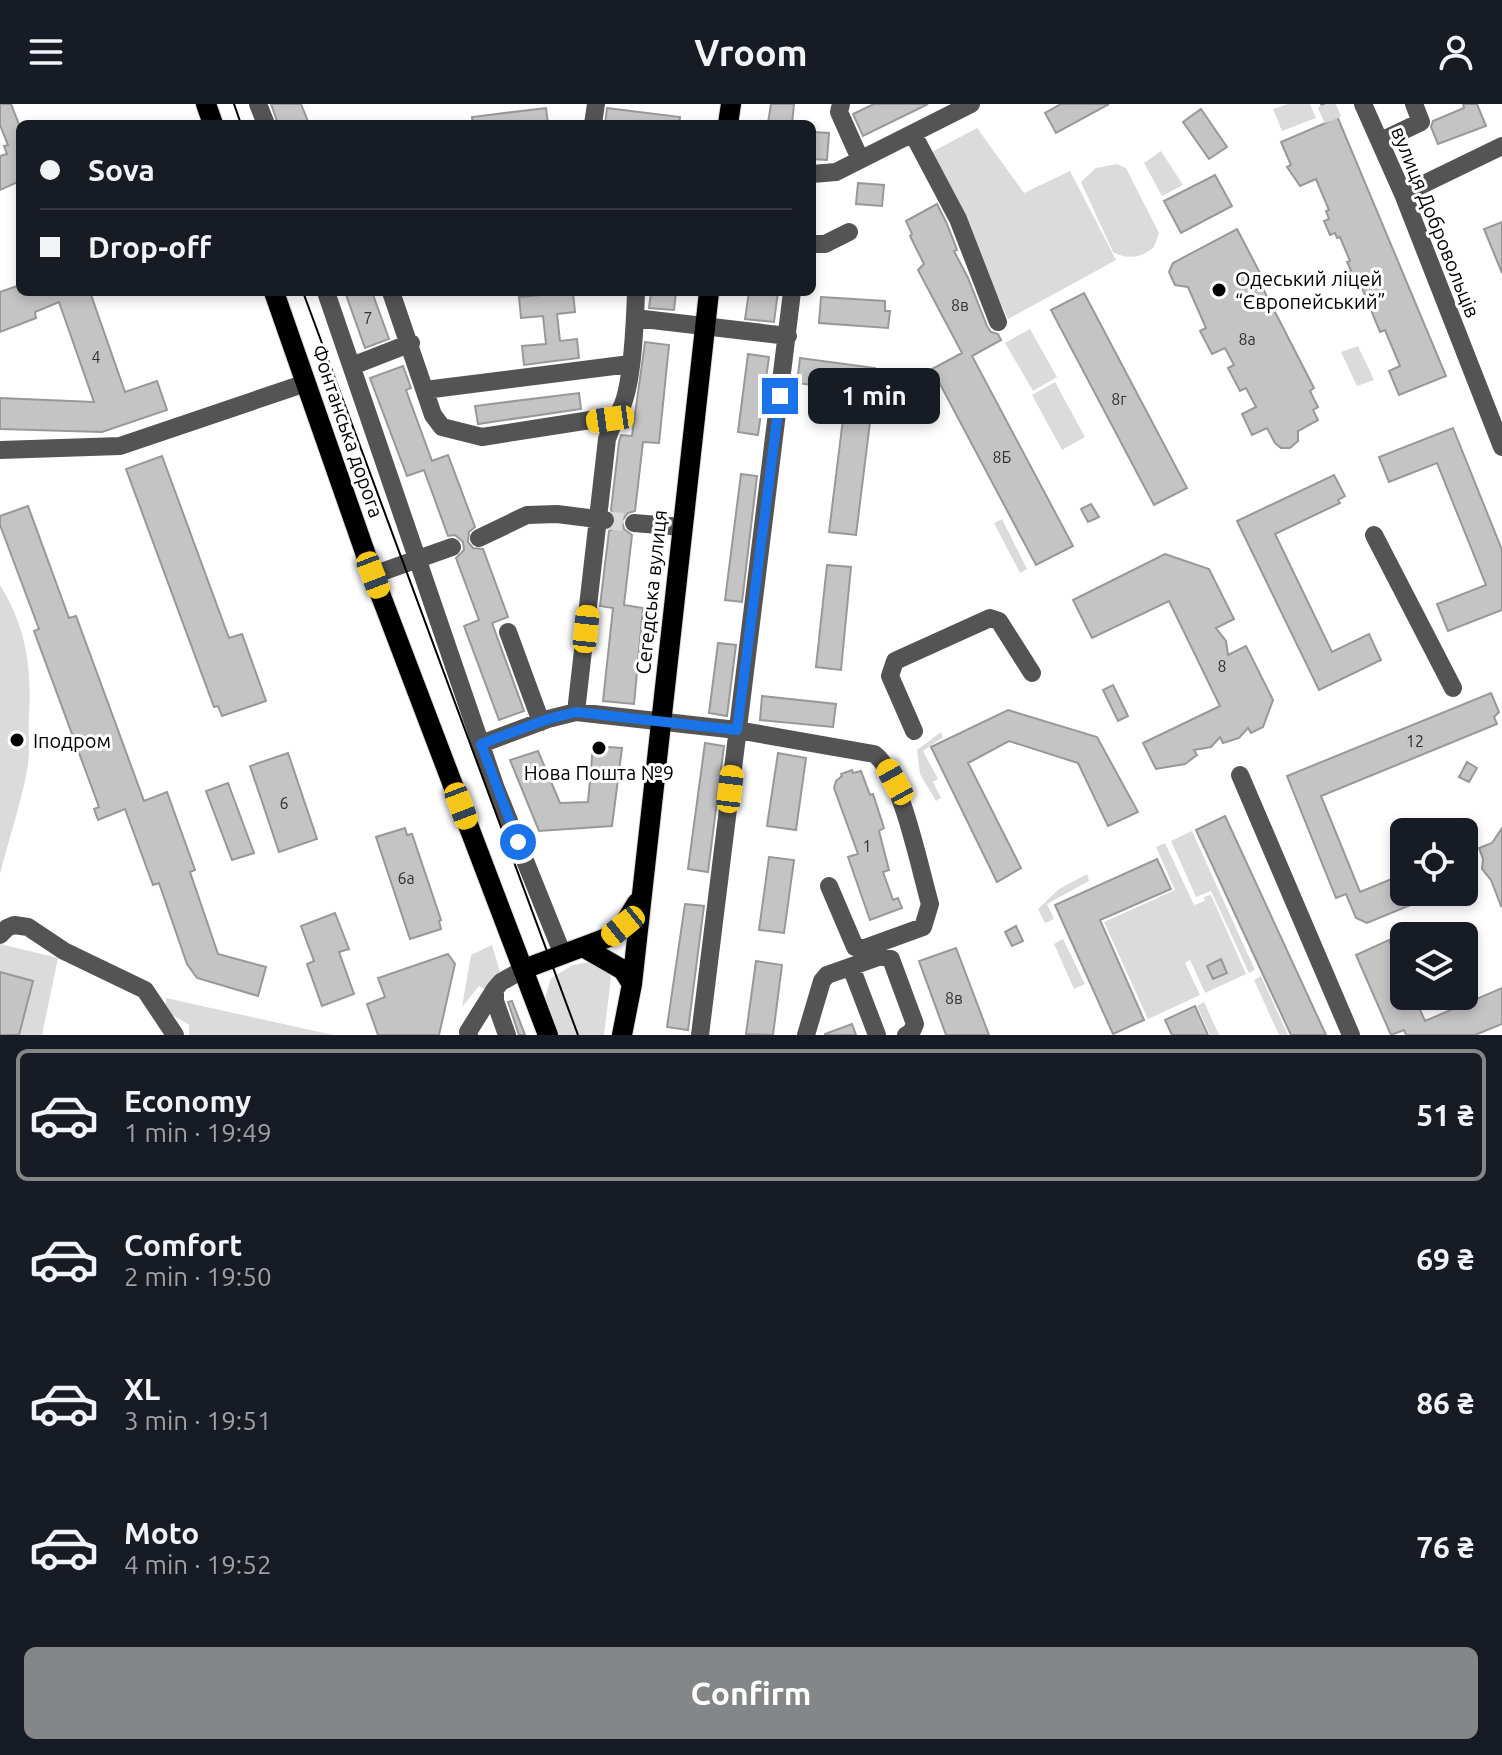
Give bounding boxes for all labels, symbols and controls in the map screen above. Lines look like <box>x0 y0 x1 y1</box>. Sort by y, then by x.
icon: menu <box>24 30 68 74</box>
icon: person <box>1434 30 1478 74</box>
text: Vroom <box>694 32 808 73</box>
street label: вулиця Добровольців <box>1387 123 1485 321</box>
text: Sova <box>88 153 155 187</box>
text: Drop-off <box>88 230 211 264</box>
place label: Одеський ліцей “Європейський” <box>1235 267 1386 313</box>
marker: Одеський ліцей “Європейський” <box>1210 281 1228 299</box>
house number: 8в <box>951 296 969 314</box>
house number: 7 <box>363 309 373 327</box>
house number: 8а <box>1238 330 1256 348</box>
street label: Фонтанська дорога <box>308 341 388 521</box>
house number: 4 <box>91 348 101 366</box>
callout: 1 min <box>808 368 940 424</box>
route end <box>762 378 798 414</box>
text: 1 min <box>841 381 907 410</box>
house number: 8г <box>1111 390 1127 408</box>
car <box>585 404 635 434</box>
house number: 8Б <box>993 448 1012 466</box>
street label: Сегедська вулиця <box>631 509 671 675</box>
car <box>353 548 393 602</box>
car <box>572 604 600 654</box>
house number: 8 <box>1217 657 1227 675</box>
place label: Іподром <box>33 729 111 752</box>
marker: Іподром <box>8 731 26 749</box>
house number: 12 <box>1406 732 1424 750</box>
marker: Нова Пошта №9 <box>590 739 608 757</box>
car <box>873 755 917 809</box>
place label: Нова Пошта №9 <box>524 761 674 784</box>
car <box>715 764 745 814</box>
car <box>441 779 481 833</box>
house number: 6 <box>279 794 289 812</box>
map controls <box>1390 818 1478 1010</box>
button: locate <box>1390 818 1478 906</box>
route start <box>500 824 536 860</box>
house number: 1 <box>862 837 872 855</box>
house number: 6а <box>397 869 415 887</box>
car <box>597 902 649 950</box>
button: layers <box>1390 922 1478 1010</box>
house number: 8в <box>945 989 963 1007</box>
icon: car <box>28 1079 100 1151</box>
text: Economy <box>124 1084 251 1118</box>
text: 51 ₴ <box>1416 1098 1474 1132</box>
text: 1 min · 19:49 <box>124 1118 272 1147</box>
icon: car <box>28 1223 100 1295</box>
text: Comfort <box>124 1228 242 1262</box>
text: 69 ₴ <box>1416 1242 1474 1276</box>
text: 2 min · 19:50 <box>124 1262 272 1291</box>
icon: car <box>28 1367 100 1439</box>
text: XL <box>124 1372 160 1406</box>
text: 86 ₴ <box>1416 1386 1474 1420</box>
text: 3 min · 19:51 <box>124 1406 272 1435</box>
icon: car <box>28 1511 100 1583</box>
text: Moto <box>124 1516 199 1550</box>
text: 76 ₴ <box>1416 1530 1474 1564</box>
text: 4 min · 19:52 <box>124 1550 272 1579</box>
button: Confirm <box>24 1647 1478 1739</box>

